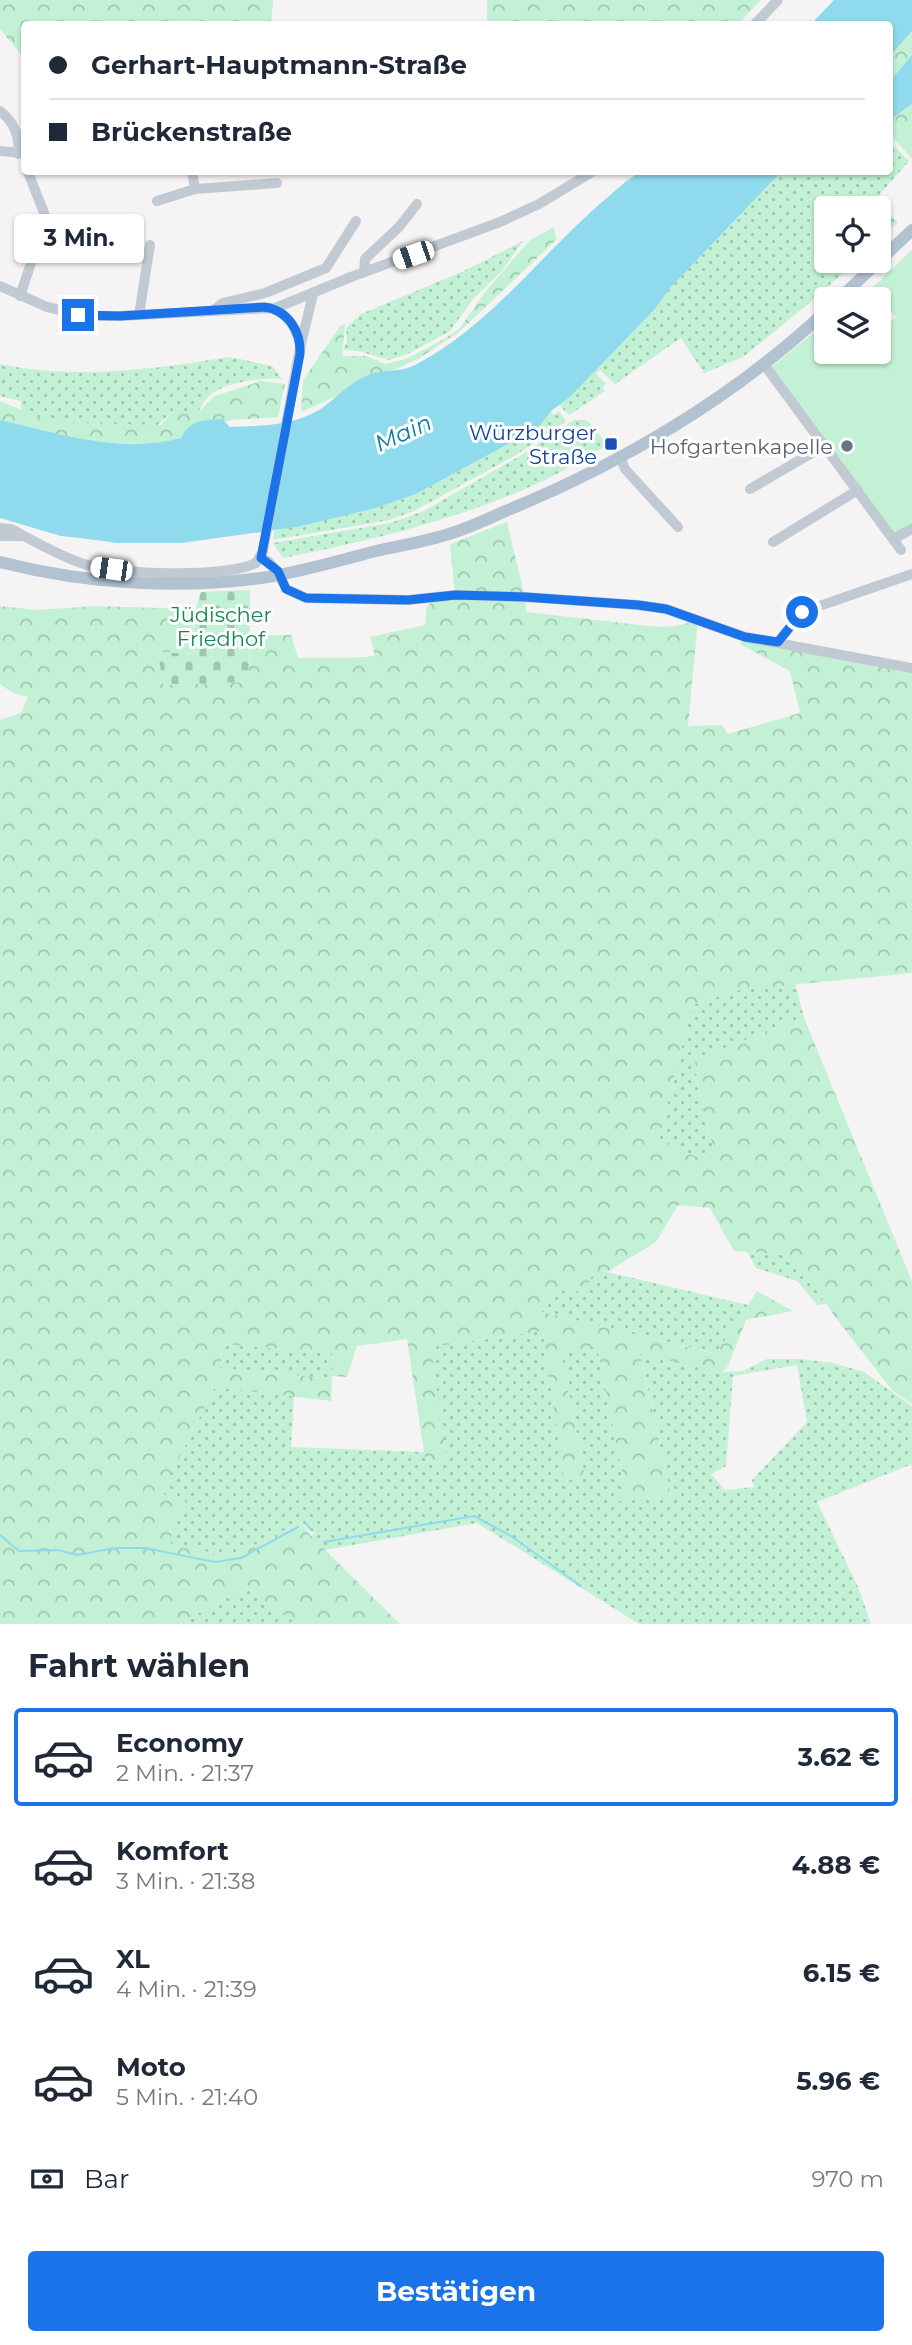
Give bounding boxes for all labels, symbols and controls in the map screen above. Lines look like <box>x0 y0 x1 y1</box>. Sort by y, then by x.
text: Gerhart-Hauptmann-Straße <box>91 49 467 81</box>
text: Brückenstraße <box>91 116 292 148</box>
map controls <box>814 196 891 364</box>
button: locate <box>814 196 891 273</box>
callout: 3 Min. <box>13 214 143 262</box>
text: 3 Min. <box>44 224 114 252</box>
car <box>390 238 437 272</box>
button: layers <box>814 287 891 364</box>
route end <box>62 299 94 331</box>
water label: Main <box>370 408 436 458</box>
place label: Würzburger Straße <box>469 420 597 469</box>
place label: Hofgartenkapelle <box>650 434 833 459</box>
marker: Würzburger Straße <box>603 436 619 452</box>
marker: Hofgartenkapelle <box>839 438 855 454</box>
car <box>89 556 134 582</box>
route start <box>786 596 818 628</box>
park label: Jüdischer Friedhof <box>169 602 272 651</box>
text: Fahrt wählen <box>28 1646 250 1685</box>
icon: car <box>32 1726 95 1789</box>
text: Economy <box>116 1727 243 1759</box>
text: 3.62 € <box>798 1741 880 1773</box>
text: 2 Min. · 21:37 <box>116 1759 254 1787</box>
icon: car <box>32 1834 95 1897</box>
text: Komfort <box>116 1835 229 1867</box>
text: 4.88 € <box>792 1849 880 1881</box>
text: 3 Min. · 21:38 <box>116 1867 255 1895</box>
icon: car <box>32 1942 95 2005</box>
text: XL <box>116 1943 150 1975</box>
text: 6.15 € <box>803 1957 880 1989</box>
text: 4 Min. · 21:39 <box>116 1975 257 2003</box>
icon: car <box>32 2050 95 2113</box>
text: Moto <box>116 2051 186 2083</box>
text: 5.96 € <box>796 2065 880 2097</box>
text: 5 Min. · 21:40 <box>116 2083 258 2111</box>
icon: cash <box>28 2160 66 2198</box>
text: Bar <box>84 2163 129 2195</box>
text: 970 m <box>811 2165 884 2193</box>
button: Bestätigen <box>28 2251 884 2331</box>

